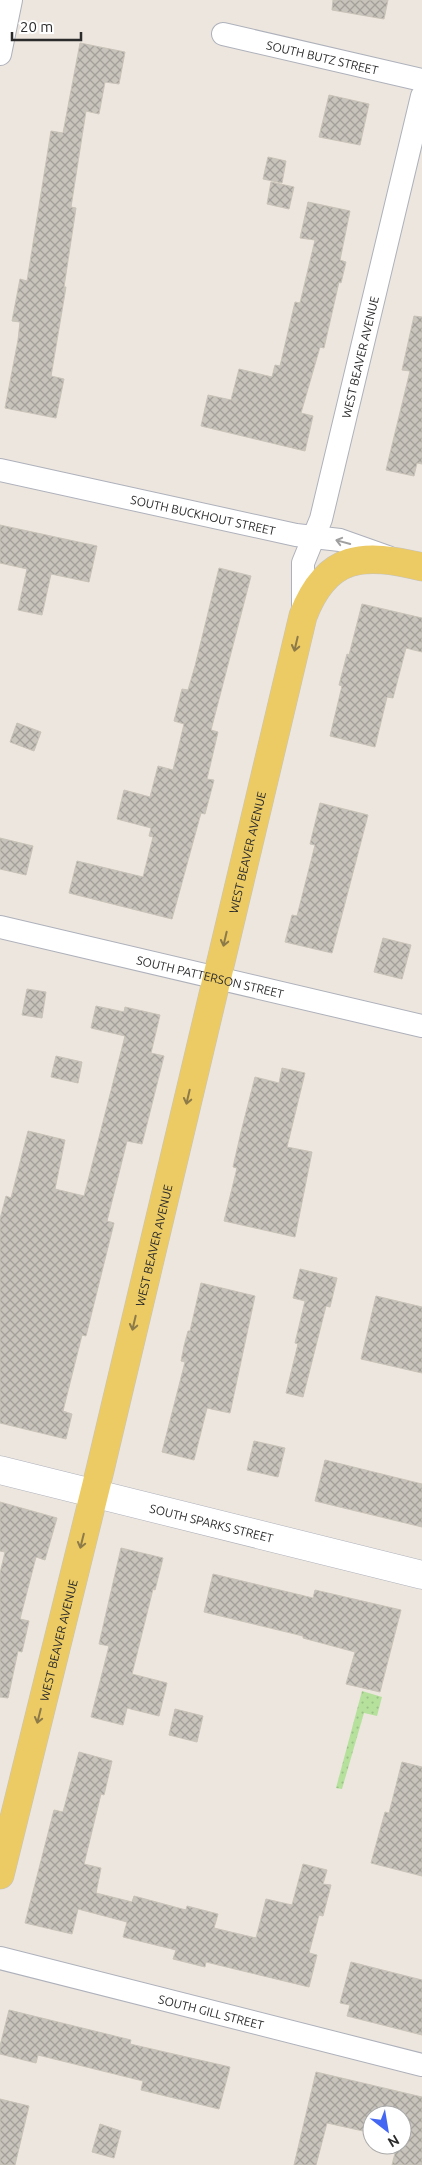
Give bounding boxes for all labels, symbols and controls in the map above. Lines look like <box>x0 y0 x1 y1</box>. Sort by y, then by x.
scale bar <box>12 10 81 42</box>
text: 20 m <box>20 18 53 35</box>
street label: SOUTH BUTZ STREET <box>265 38 380 76</box>
street label: WEST BEAVER AVENUE <box>339 295 381 419</box>
street label: SOUTH BUCKHOUT STREET <box>129 492 277 537</box>
one-way arrow <box>335 537 351 546</box>
one-way arrow <box>291 636 300 652</box>
street label: WEST BEAVER AVENUE <box>226 790 268 915</box>
one-way arrow <box>220 930 229 946</box>
street label: SOUTH PATTERSON STREET <box>135 953 286 1000</box>
one-way arrow <box>183 1088 192 1104</box>
street label: WEST BEAVER AVENUE <box>133 1183 174 1308</box>
one-way arrow <box>129 1314 138 1330</box>
street label: SOUTH SPARKS STREET <box>148 1501 275 1544</box>
one-way arrow <box>77 1533 86 1549</box>
street label: WEST BEAVER AVENUE <box>37 1578 79 1702</box>
one-way arrow <box>34 1707 43 1723</box>
street label: SOUTH GILL STREET <box>157 1992 266 2031</box>
north arrow <box>362 2105 412 2155</box>
text: N <box>385 2132 402 2151</box>

